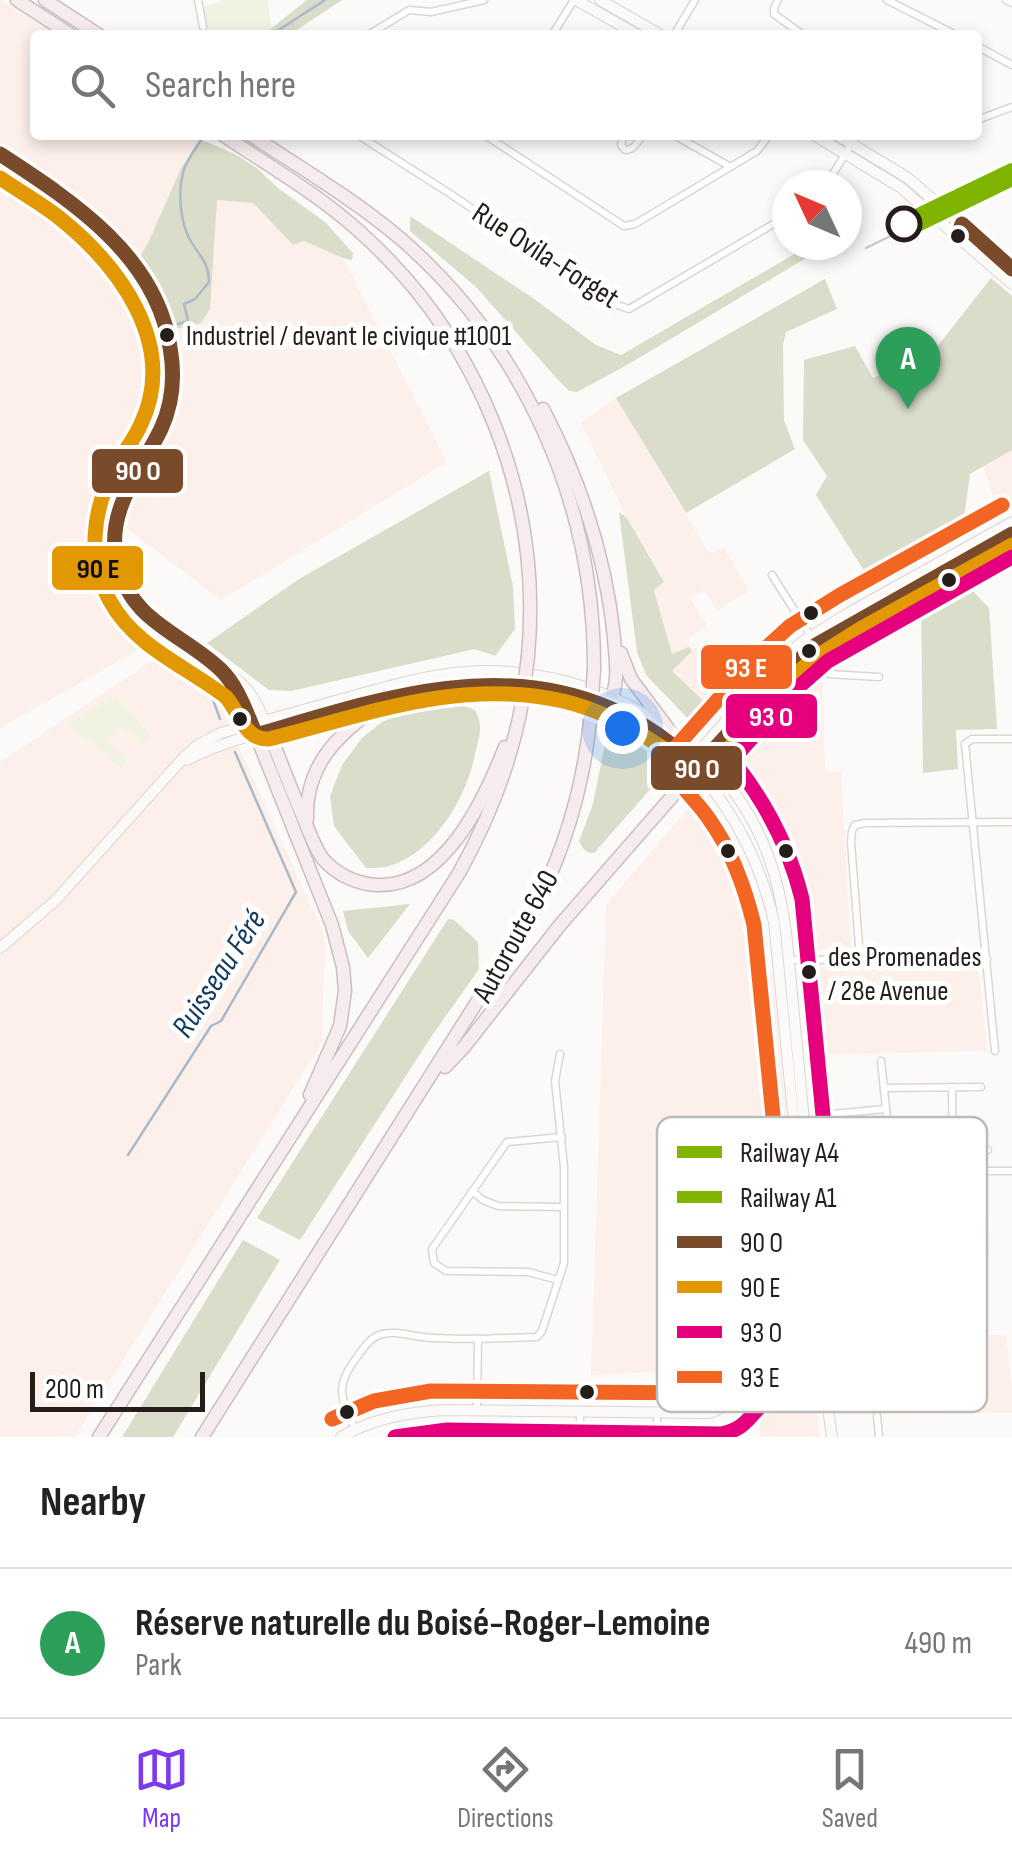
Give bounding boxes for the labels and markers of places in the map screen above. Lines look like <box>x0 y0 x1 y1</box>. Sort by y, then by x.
unlabelled marker <box>887 207 921 241</box>
unlabelled marker <box>948 226 968 246</box>
place label: Industriel / devant le civique #1001 <box>186 320 511 353</box>
marker: Industriel / devant le civique #1001 <box>157 325 177 345</box>
pin: A <box>876 326 940 409</box>
unlabelled marker <box>939 570 959 590</box>
unlabelled marker <box>801 603 821 623</box>
unlabelled marker <box>799 641 819 661</box>
unlabelled marker <box>230 709 250 729</box>
unlabelled marker <box>718 841 738 861</box>
unlabelled marker <box>776 841 796 861</box>
place label: des Promenades / 28e Avenue <box>828 941 981 1008</box>
marker: des Promenades / 28e Avenue <box>799 962 819 982</box>
unlabelled marker <box>577 1382 597 1402</box>
unlabelled marker <box>337 1402 357 1422</box>

